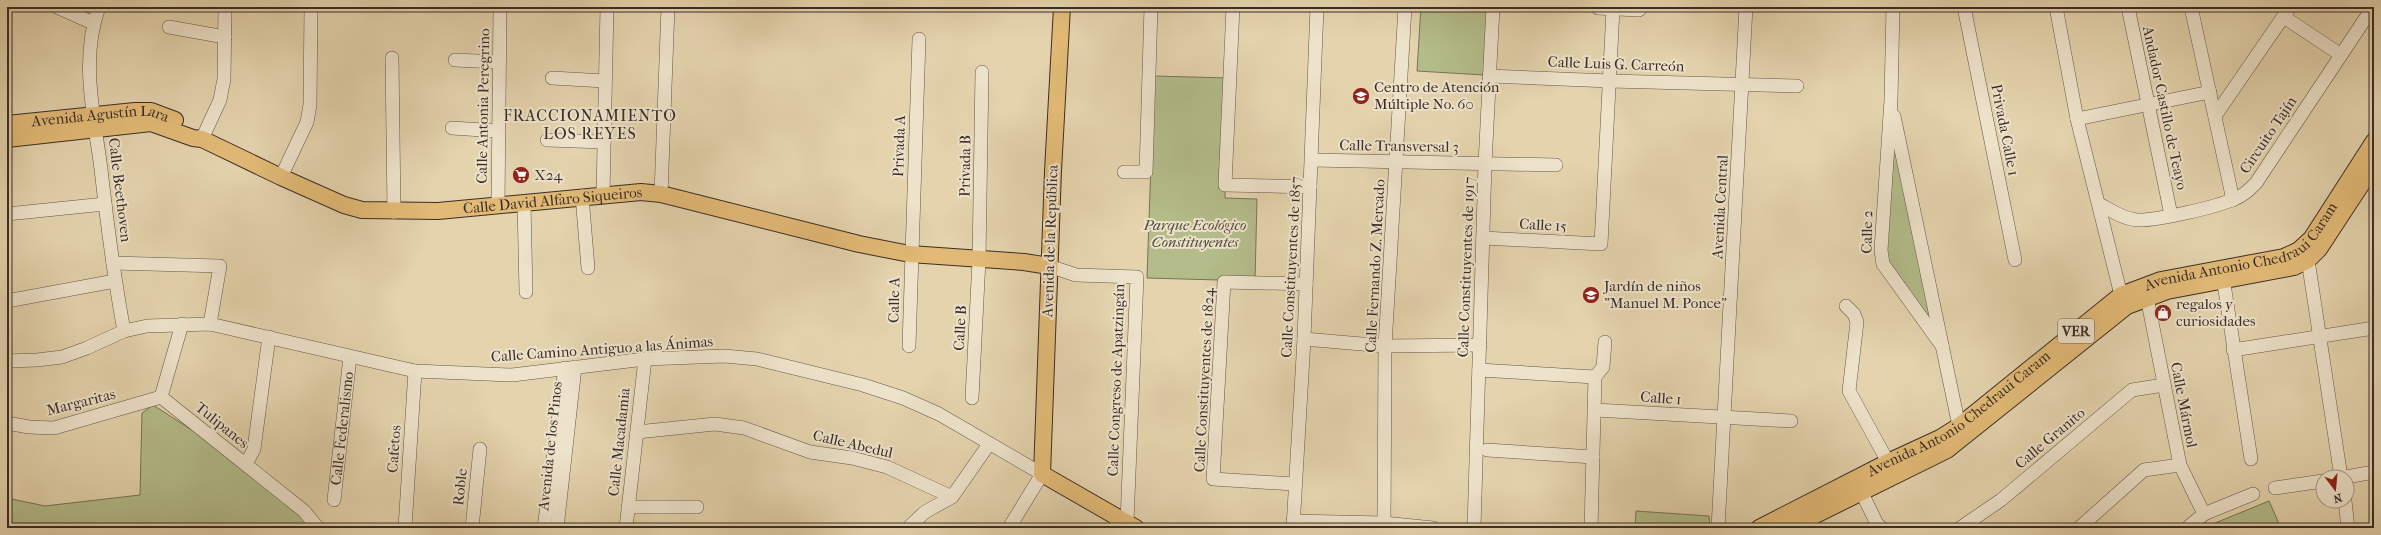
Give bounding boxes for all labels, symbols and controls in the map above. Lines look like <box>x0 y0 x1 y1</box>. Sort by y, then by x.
street label: Andador Castillo de Teayo <box>2139 23 2191 192</box>
street label: Calle Antonia Peregrino <box>473 28 493 184</box>
street label: Calle Luis G. Carreón <box>1547 53 1685 75</box>
place label: Centro de Atención Múltiple No. 60 <box>1374 78 1500 113</box>
street label: Privada Calle 1 <box>1987 82 2023 178</box>
school or university icon: Centro de Atención Múltiple No. 60 <box>1351 86 1371 106</box>
street label: Circuito Tajín <box>2236 93 2301 177</box>
street label: Avenida Agustín Lara <box>30 102 173 131</box>
district label: FRACCIONAMIENTO LOS REYES <box>503 106 677 143</box>
street label: Privada A <box>889 114 909 177</box>
street label: Privada B <box>955 135 975 197</box>
street label: Calle Transversal 3 <box>1339 136 1459 156</box>
street label: Calle Beethoven <box>105 137 135 243</box>
street label: Avenida Central <box>1708 154 1732 261</box>
street label: Avenida de la República <box>1038 163 1062 319</box>
supermarket icon: X24 <box>511 165 531 185</box>
place label: X24 <box>534 166 563 184</box>
street label: Calle Constituyentes de 1857 <box>1277 176 1305 358</box>
street label: Calle Constituyentes de 1917 <box>1454 176 1478 358</box>
street label: Calle Fernando Z. Mercado <box>1361 178 1389 353</box>
street label: Calle David Alfaro Siqueiros <box>462 183 643 218</box>
street label: Avenida Antonio Chedraui Caram <box>2141 199 2341 295</box>
street label: Calle 2 <box>1858 210 1876 254</box>
street label: Calle 15 <box>1519 215 1567 235</box>
park label: Parque Ecológico Constituyentes <box>1143 216 1246 251</box>
street label: Calle A <box>885 277 903 323</box>
place label: Jardín de niños "Manuel M. Ponce" <box>1603 277 1727 312</box>
street label: Calle Congreso de Apatzingán <box>1104 283 1128 477</box>
school or university icon: Jardín de niños "Manuel M. Ponce" <box>1581 285 1601 305</box>
street label: Calle Constituyentes de 1824 <box>1190 286 1218 473</box>
place label: regalos y curiosidades <box>2176 295 2256 330</box>
shop icon: regalos y curiosidades <box>2153 303 2173 323</box>
street label: Calle B <box>950 305 970 351</box>
road number: VER <box>2058 319 2094 343</box>
street label: Calle Camino Antiguo a las Ánimas <box>490 332 714 366</box>
street label: Avenida Antonio Chedraui Caram <box>1863 346 2054 481</box>
street label: Calle Mármol <box>2167 361 2201 449</box>
street label: Calle Federalismo <box>327 370 357 486</box>
street label: Avenida de los Pinos <box>534 380 566 513</box>
street label: Margaritas <box>45 385 118 419</box>
street label: Calle Macadamia <box>604 386 634 497</box>
street label: Calle 1 <box>1640 388 1682 408</box>
street label: Tulipanes <box>192 398 253 452</box>
street label: Calle Granito <box>2011 403 2089 472</box>
street label: Cafetos <box>383 424 405 473</box>
street label: Calle Abedul <box>811 426 895 462</box>
street label: Roble <box>449 467 471 507</box>
north arrow <box>2315 469 2355 509</box>
text: N <box>2331 491 2343 506</box>

